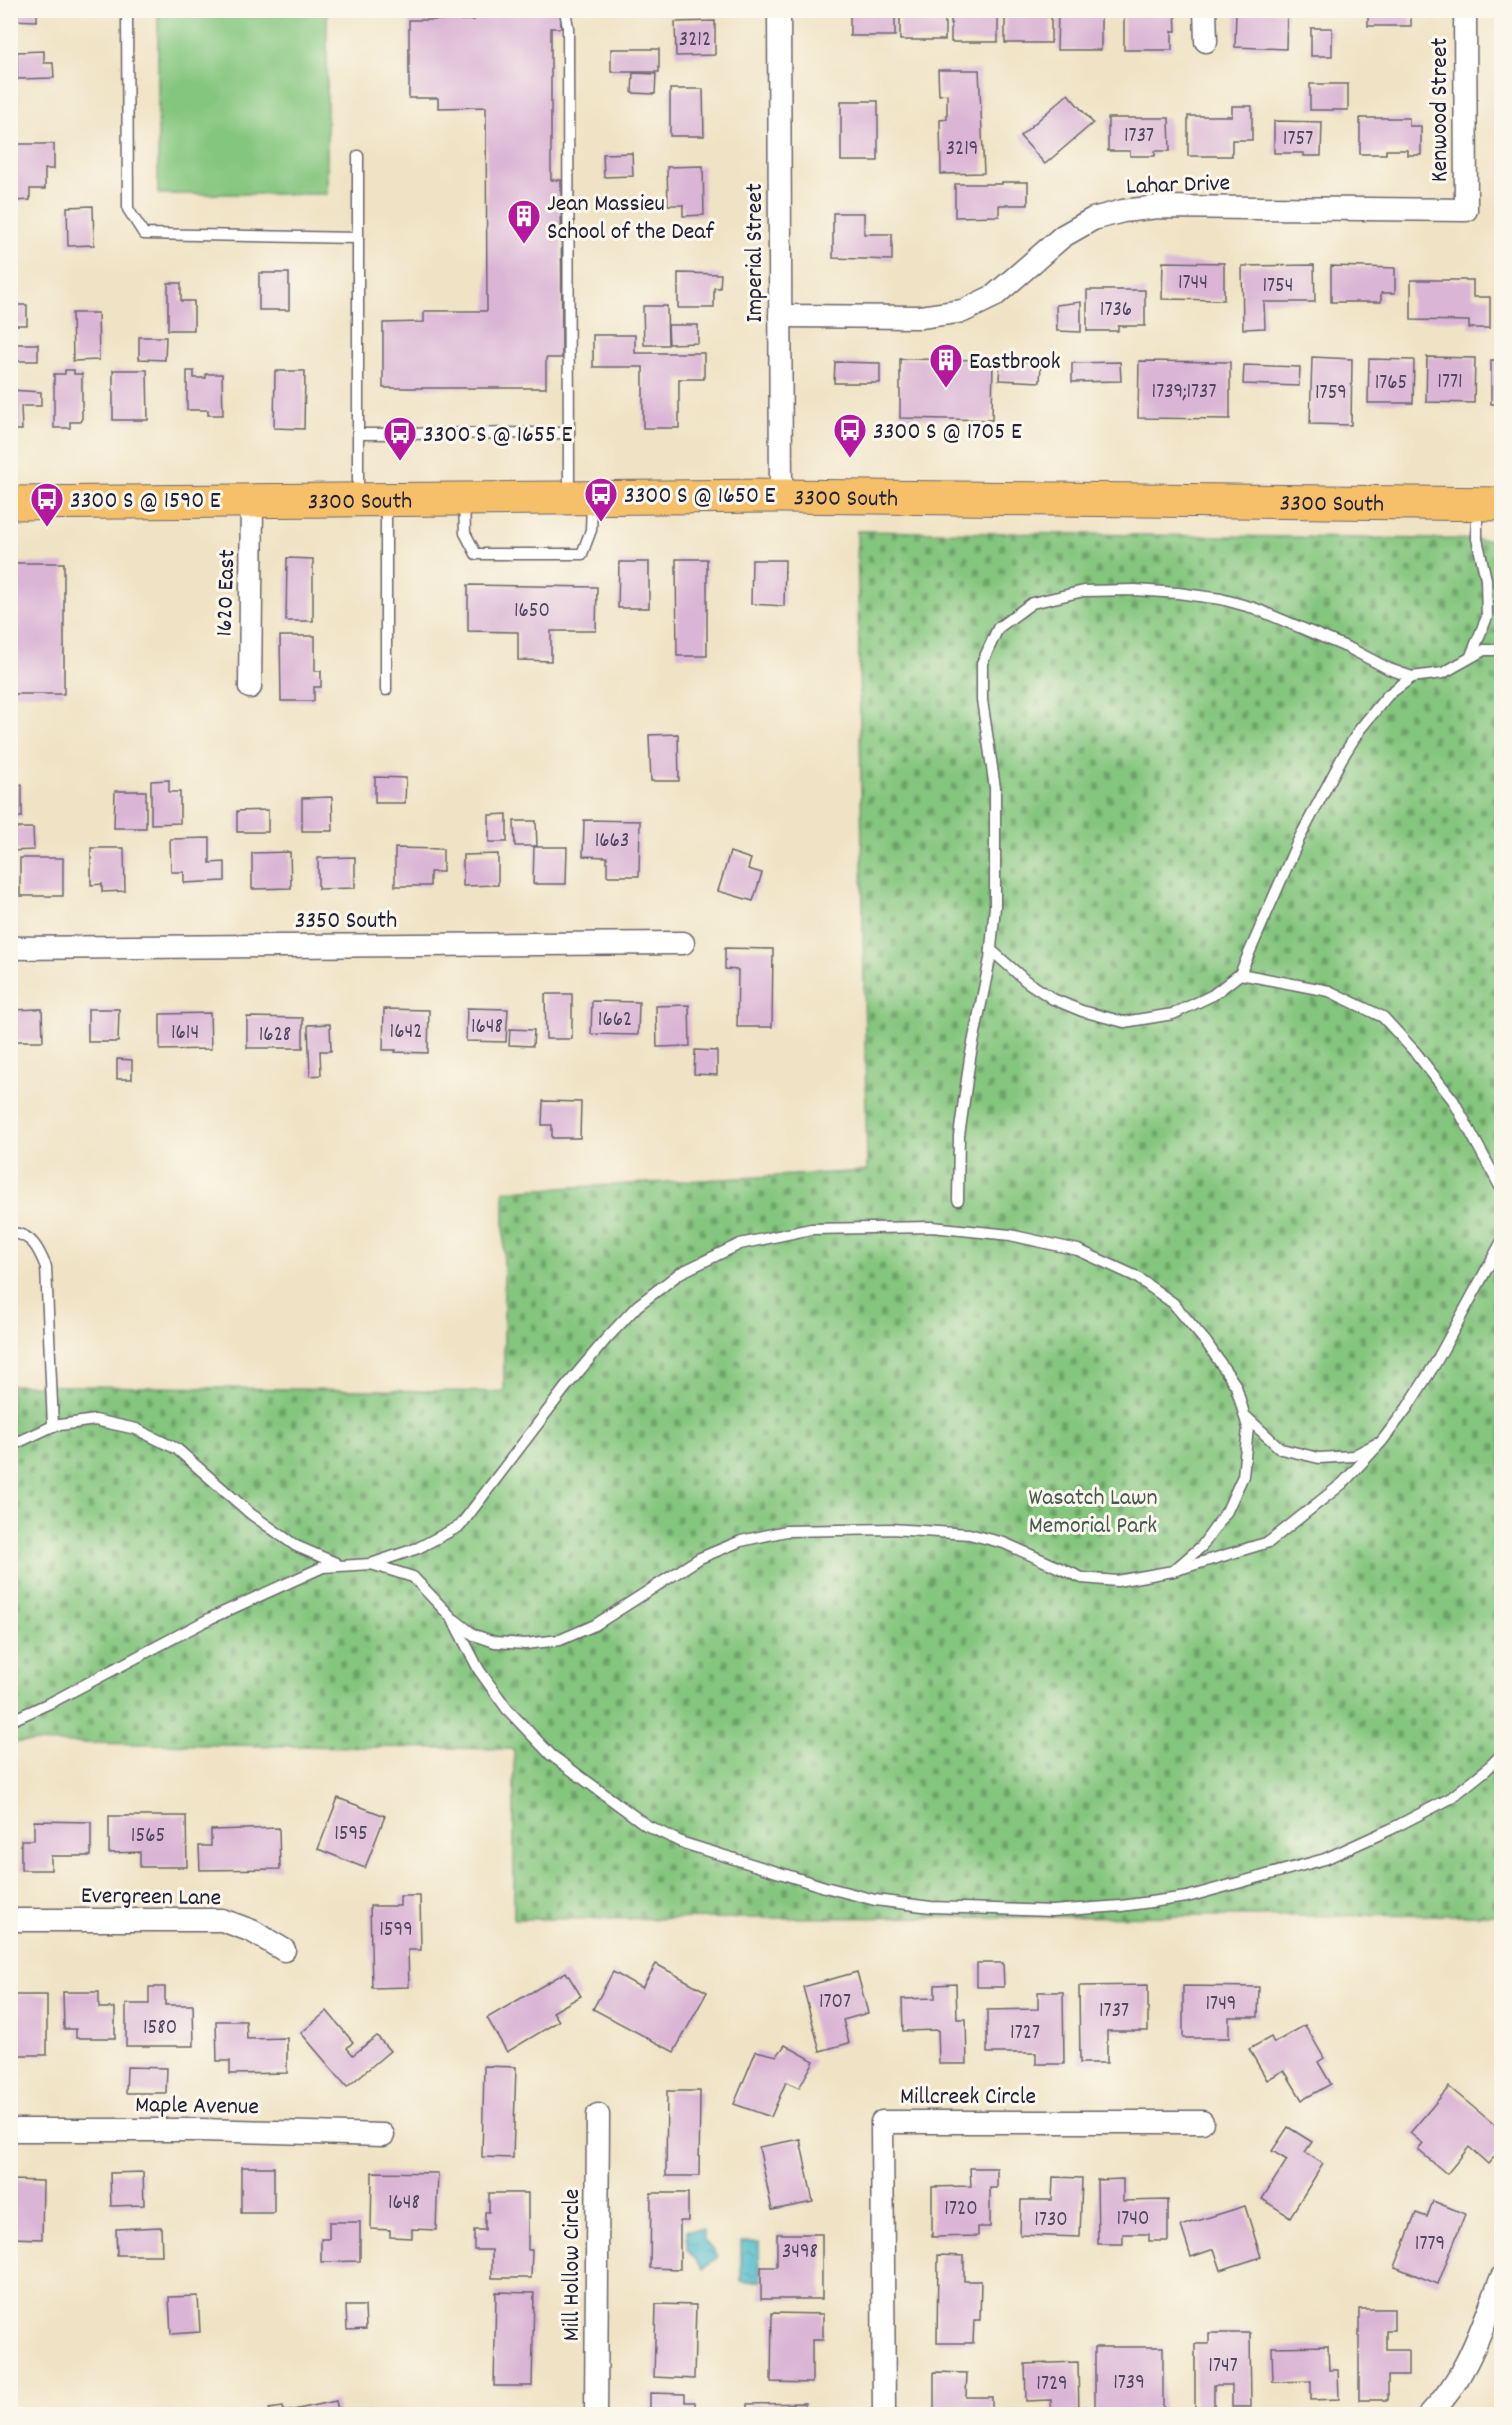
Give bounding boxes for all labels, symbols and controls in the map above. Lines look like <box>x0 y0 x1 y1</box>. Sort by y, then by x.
house number: 3212 <box>679 26 711 56</box>
street label: Kenwood Street <box>1424 38 1458 182</box>
house number: 1737 <box>1124 122 1154 152</box>
house number: 1757 <box>1283 125 1313 155</box>
house number: 3219 <box>946 135 978 165</box>
street label: Lahar Drive <box>1126 167 1231 205</box>
street label: Imperial Street <box>739 183 773 323</box>
place label: Jean Massieu School of the Deaf <box>547 188 715 250</box>
building icon: Jean Massieu School of the Deaf <box>506 198 542 245</box>
house number: 1744 <box>1178 269 1208 299</box>
house number: 1754 <box>1262 272 1294 302</box>
house number: 1736 <box>1100 296 1132 326</box>
building icon: Eastbrook <box>928 342 964 389</box>
place label: Eastbrook <box>969 346 1061 380</box>
house number: 1771 <box>1437 368 1463 398</box>
house number: 1765 <box>1375 369 1407 399</box>
house number: 1739;1737 <box>1152 378 1216 408</box>
house number: 1759 <box>1315 379 1347 409</box>
bus stop icon: 3300 S @ 1705 E <box>832 412 868 459</box>
bus stop icon: 3300 S @ 1655 E <box>382 415 418 462</box>
place label: 3300 S @ 1705 E <box>873 416 1022 450</box>
place label: 3300 S @ 1655 E <box>423 419 573 453</box>
bus stop icon: 3300 S @ 1650 E <box>583 476 619 523</box>
place label: 3300 S @ 1650 E <box>624 480 775 514</box>
bus stop icon: 3300 S @ 1590 E <box>29 481 65 528</box>
street label: 3300 South <box>793 482 898 517</box>
place label: 3300 S @ 1590 E <box>70 485 221 519</box>
street label: 3300 South <box>308 485 412 520</box>
street label: 3300 South <box>1279 488 1384 523</box>
street label: 1620 East <box>208 549 246 637</box>
house number: 1650 <box>514 597 550 627</box>
house number: 1663 <box>595 827 629 857</box>
street label: 3350 South <box>295 905 397 939</box>
house number: 1662 <box>598 1006 632 1036</box>
house number: 1648 <box>471 1013 503 1043</box>
house number: 1642 <box>390 1018 422 1048</box>
house number: 1614 <box>171 1019 199 1049</box>
house number: 1628 <box>259 1021 291 1051</box>
park label: Wasatch Lawn Memorial Park <box>1029 1482 1158 1544</box>
house number: 1595 <box>334 1820 368 1850</box>
house number: 1565 <box>131 1822 165 1852</box>
street label: Evergreen Lane <box>81 1880 221 1916</box>
house number: 1599 <box>379 1916 413 1946</box>
house number: 1707 <box>819 1988 851 2018</box>
house number: 1749 <box>1206 1990 1236 2020</box>
house number: 1737 <box>1099 1997 1129 2027</box>
house number: 1580 <box>143 2014 177 2044</box>
house number: 1727 <box>1010 2019 1040 2049</box>
street label: Millcreek Circle <box>900 2081 1036 2115</box>
street label: Maple Avenue <box>135 2089 259 2125</box>
house number: 1648 <box>388 2189 420 2219</box>
street label: Mill Hollow Circle <box>556 2189 590 2341</box>
house number: 1720 <box>944 2195 978 2225</box>
house number: 1740 <box>1117 2205 1149 2235</box>
house number: 1730 <box>1034 2206 1068 2236</box>
house number: 1779 <box>1415 2230 1445 2260</box>
house number: 3498 <box>782 2238 818 2268</box>
house number: 1747 <box>1208 2352 1238 2382</box>
house number: 1739 <box>1113 2369 1145 2399</box>
house number: 1729 <box>1036 2370 1068 2400</box>

